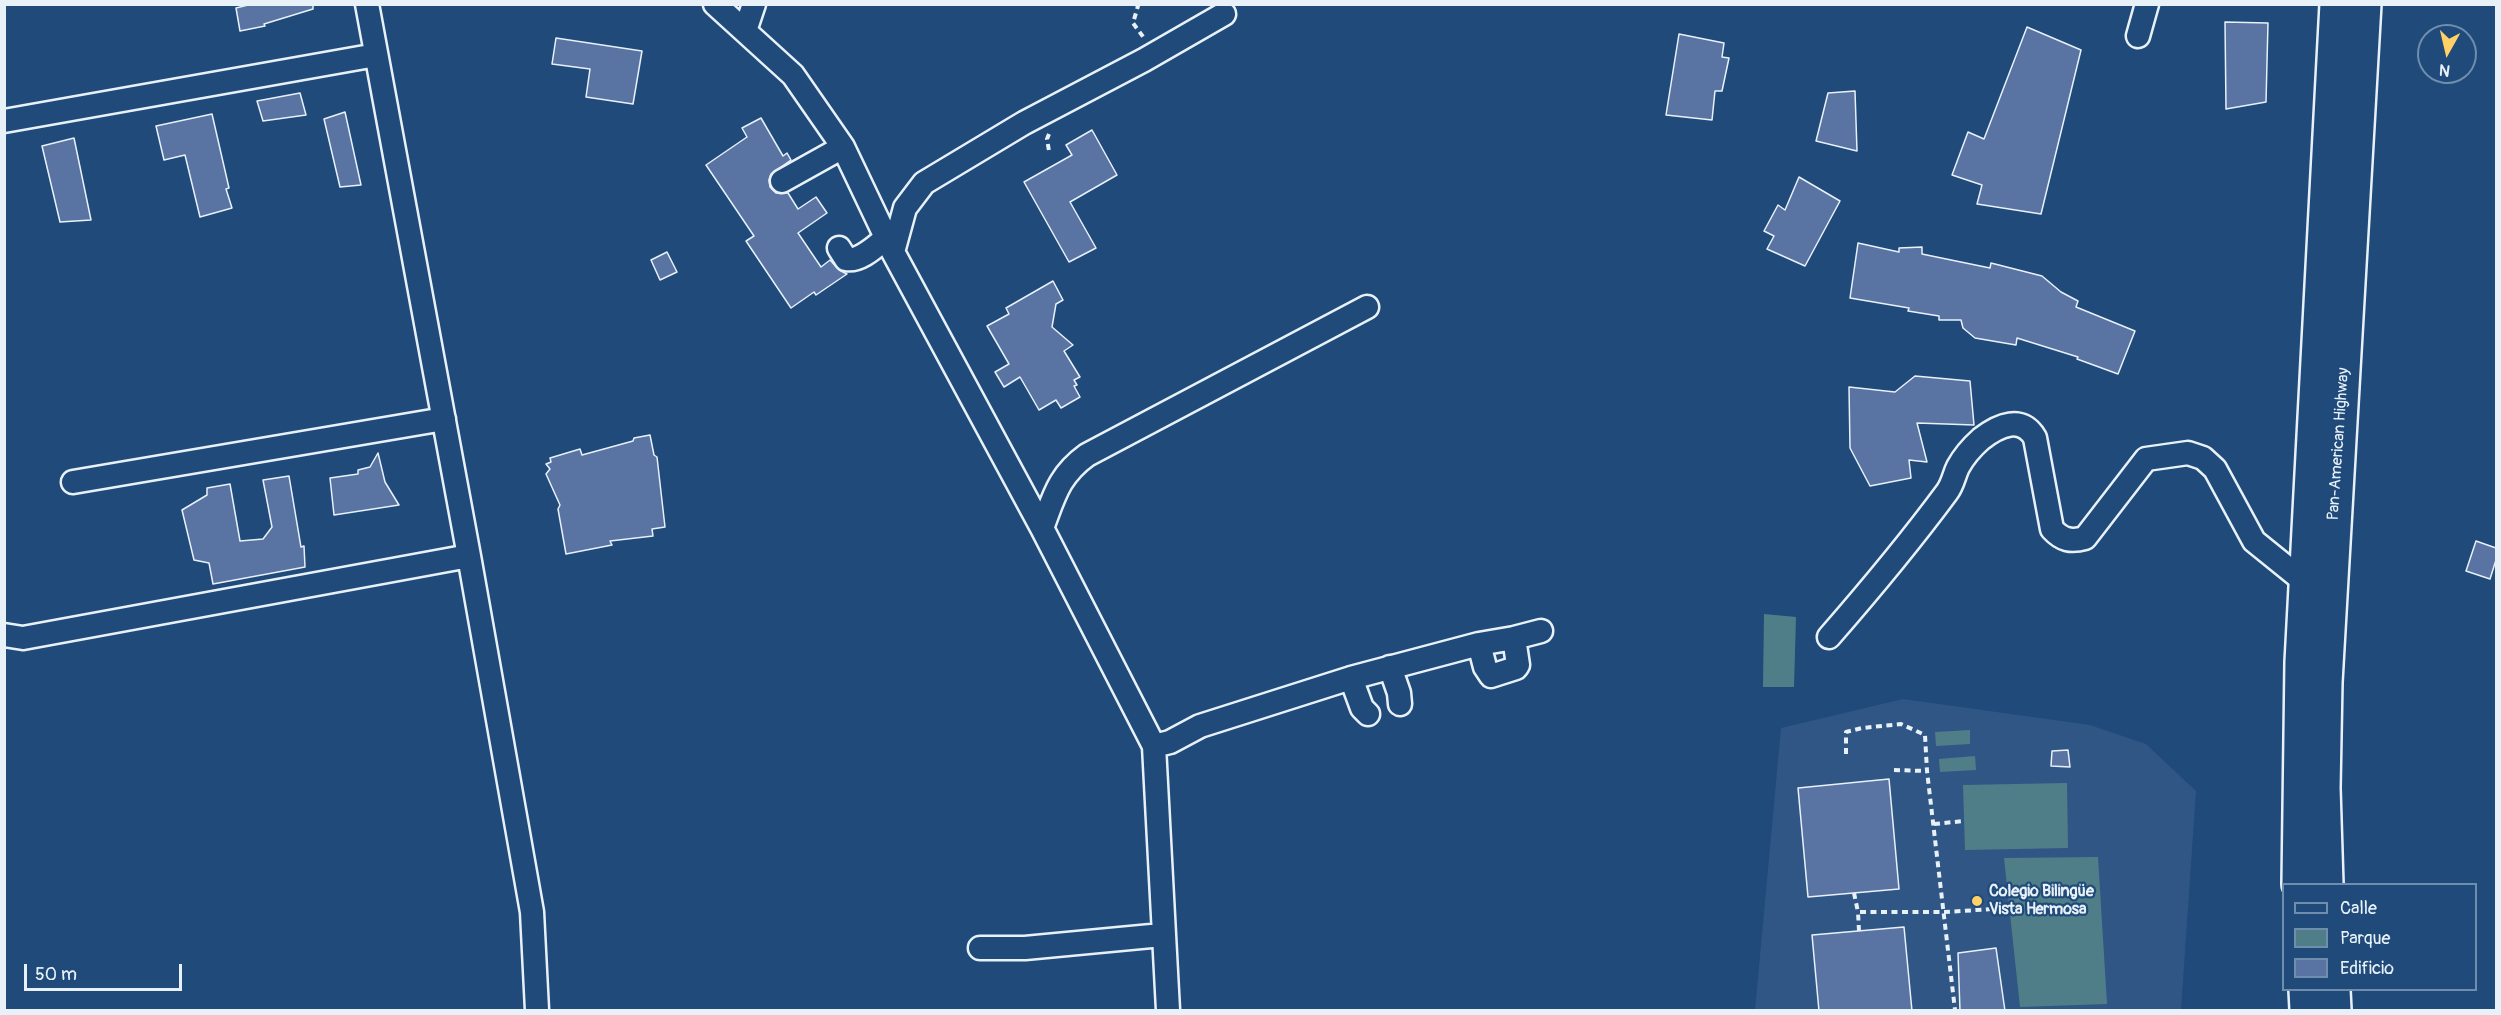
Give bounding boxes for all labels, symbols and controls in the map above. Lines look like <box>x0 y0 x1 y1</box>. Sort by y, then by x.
north arrow <box>2417 24 2477 84</box>
text: N <box>2438 59 2452 81</box>
street label: Pan-American Highway <box>2324 367 2354 521</box>
place label: Colegio Bilingüe Vista Hermosa <box>1989 882 2094 920</box>
legend <box>2282 883 2477 991</box>
marker: Colegio Bilingüe Vista Hermosa <box>1970 894 1984 908</box>
text: Calle <box>2340 897 2377 920</box>
text: Parque <box>2340 927 2390 950</box>
scale bar <box>27 952 184 990</box>
text: Edificio <box>2340 957 2394 980</box>
text: 50 m <box>35 963 77 986</box>

